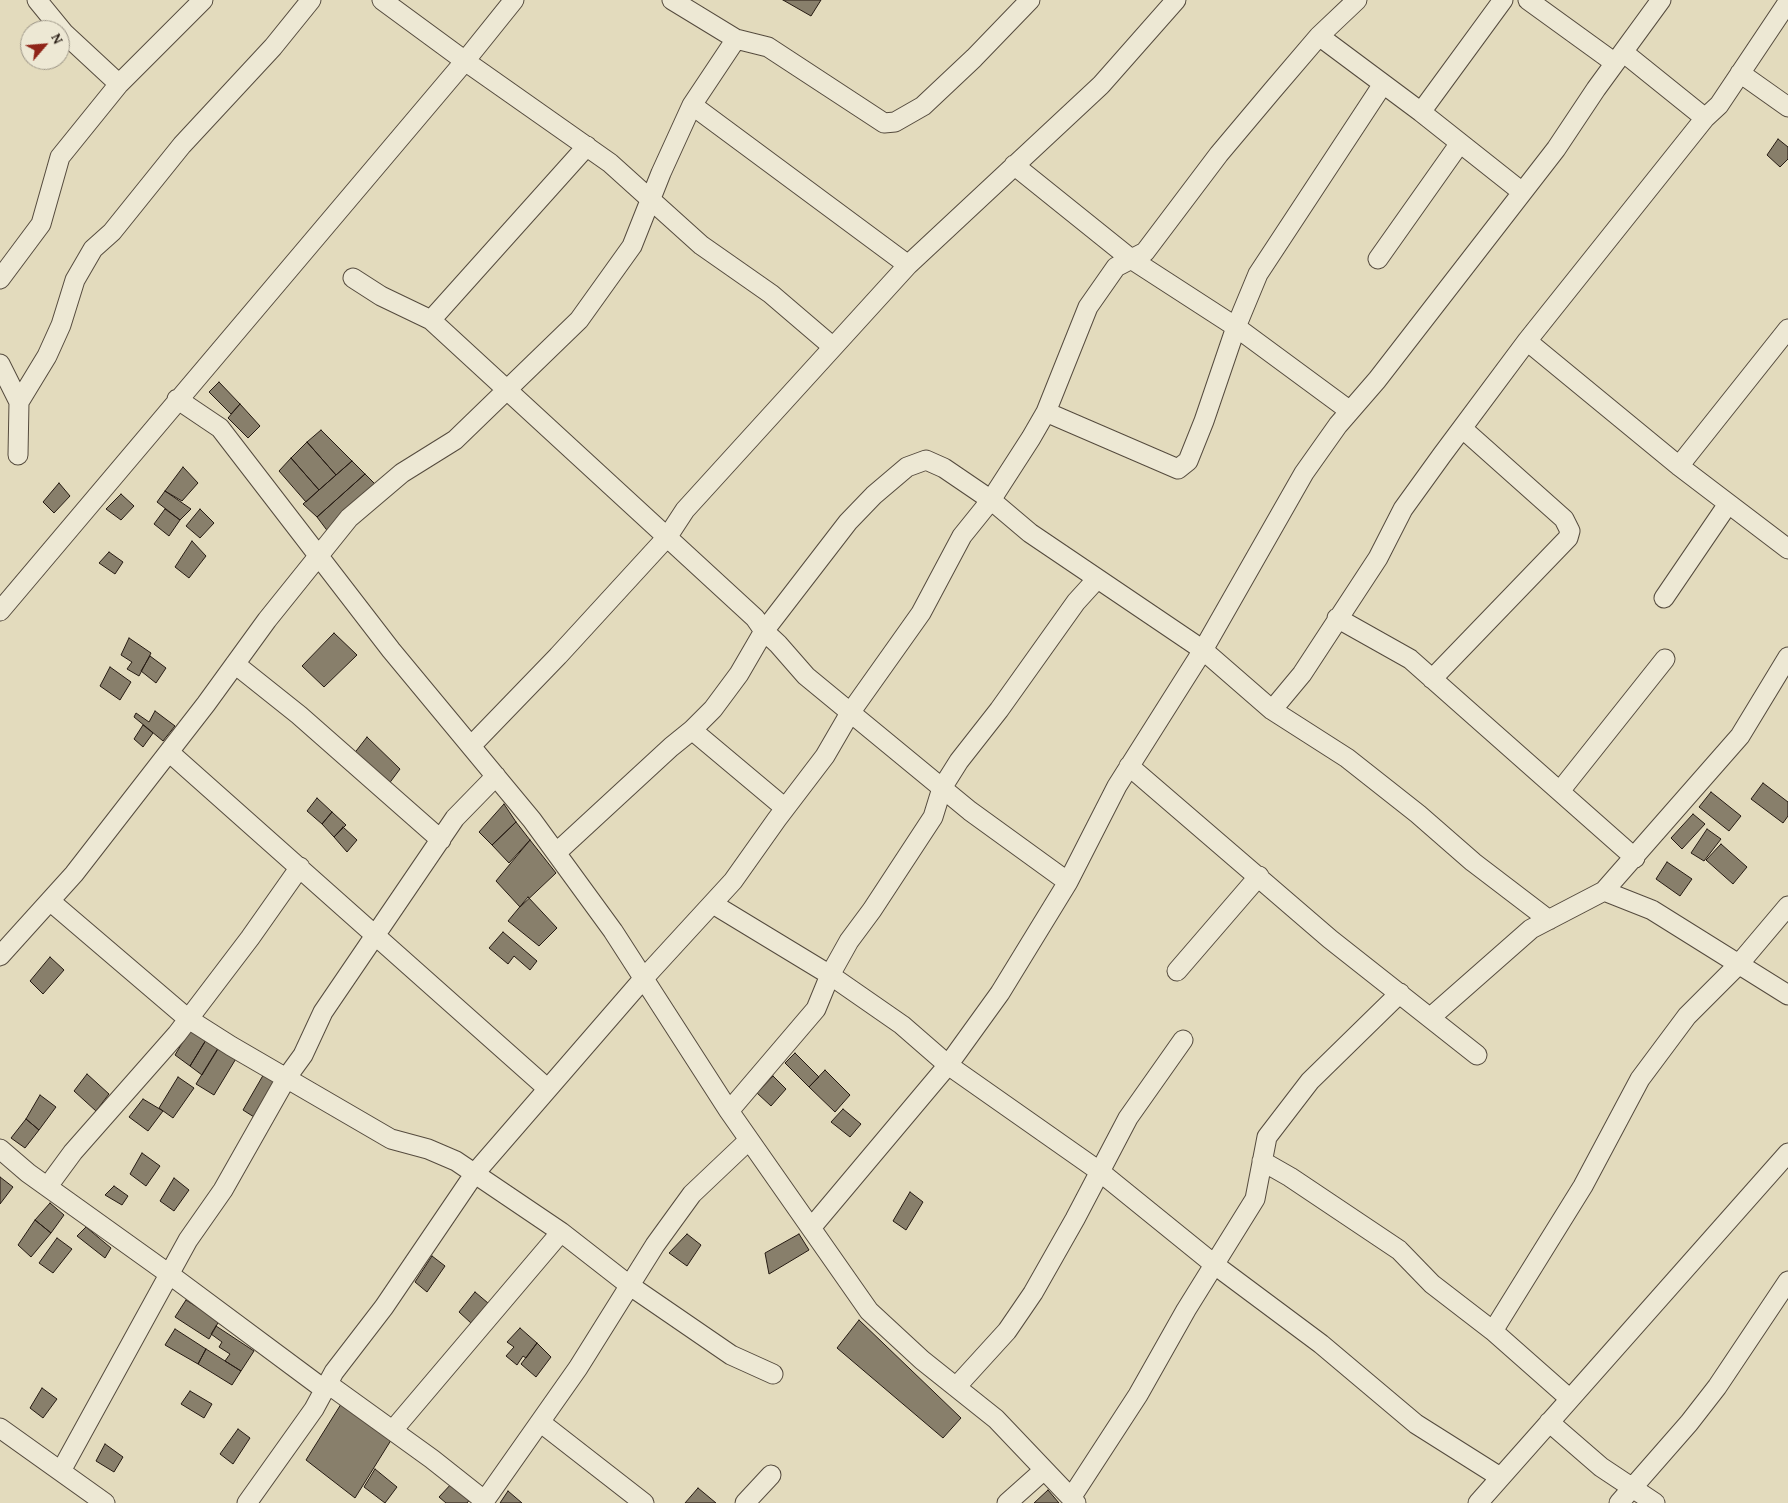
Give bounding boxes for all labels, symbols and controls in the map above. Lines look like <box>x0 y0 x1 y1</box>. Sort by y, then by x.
north arrow <box>20 20 70 70</box>
text: N <box>46 30 69 47</box>

